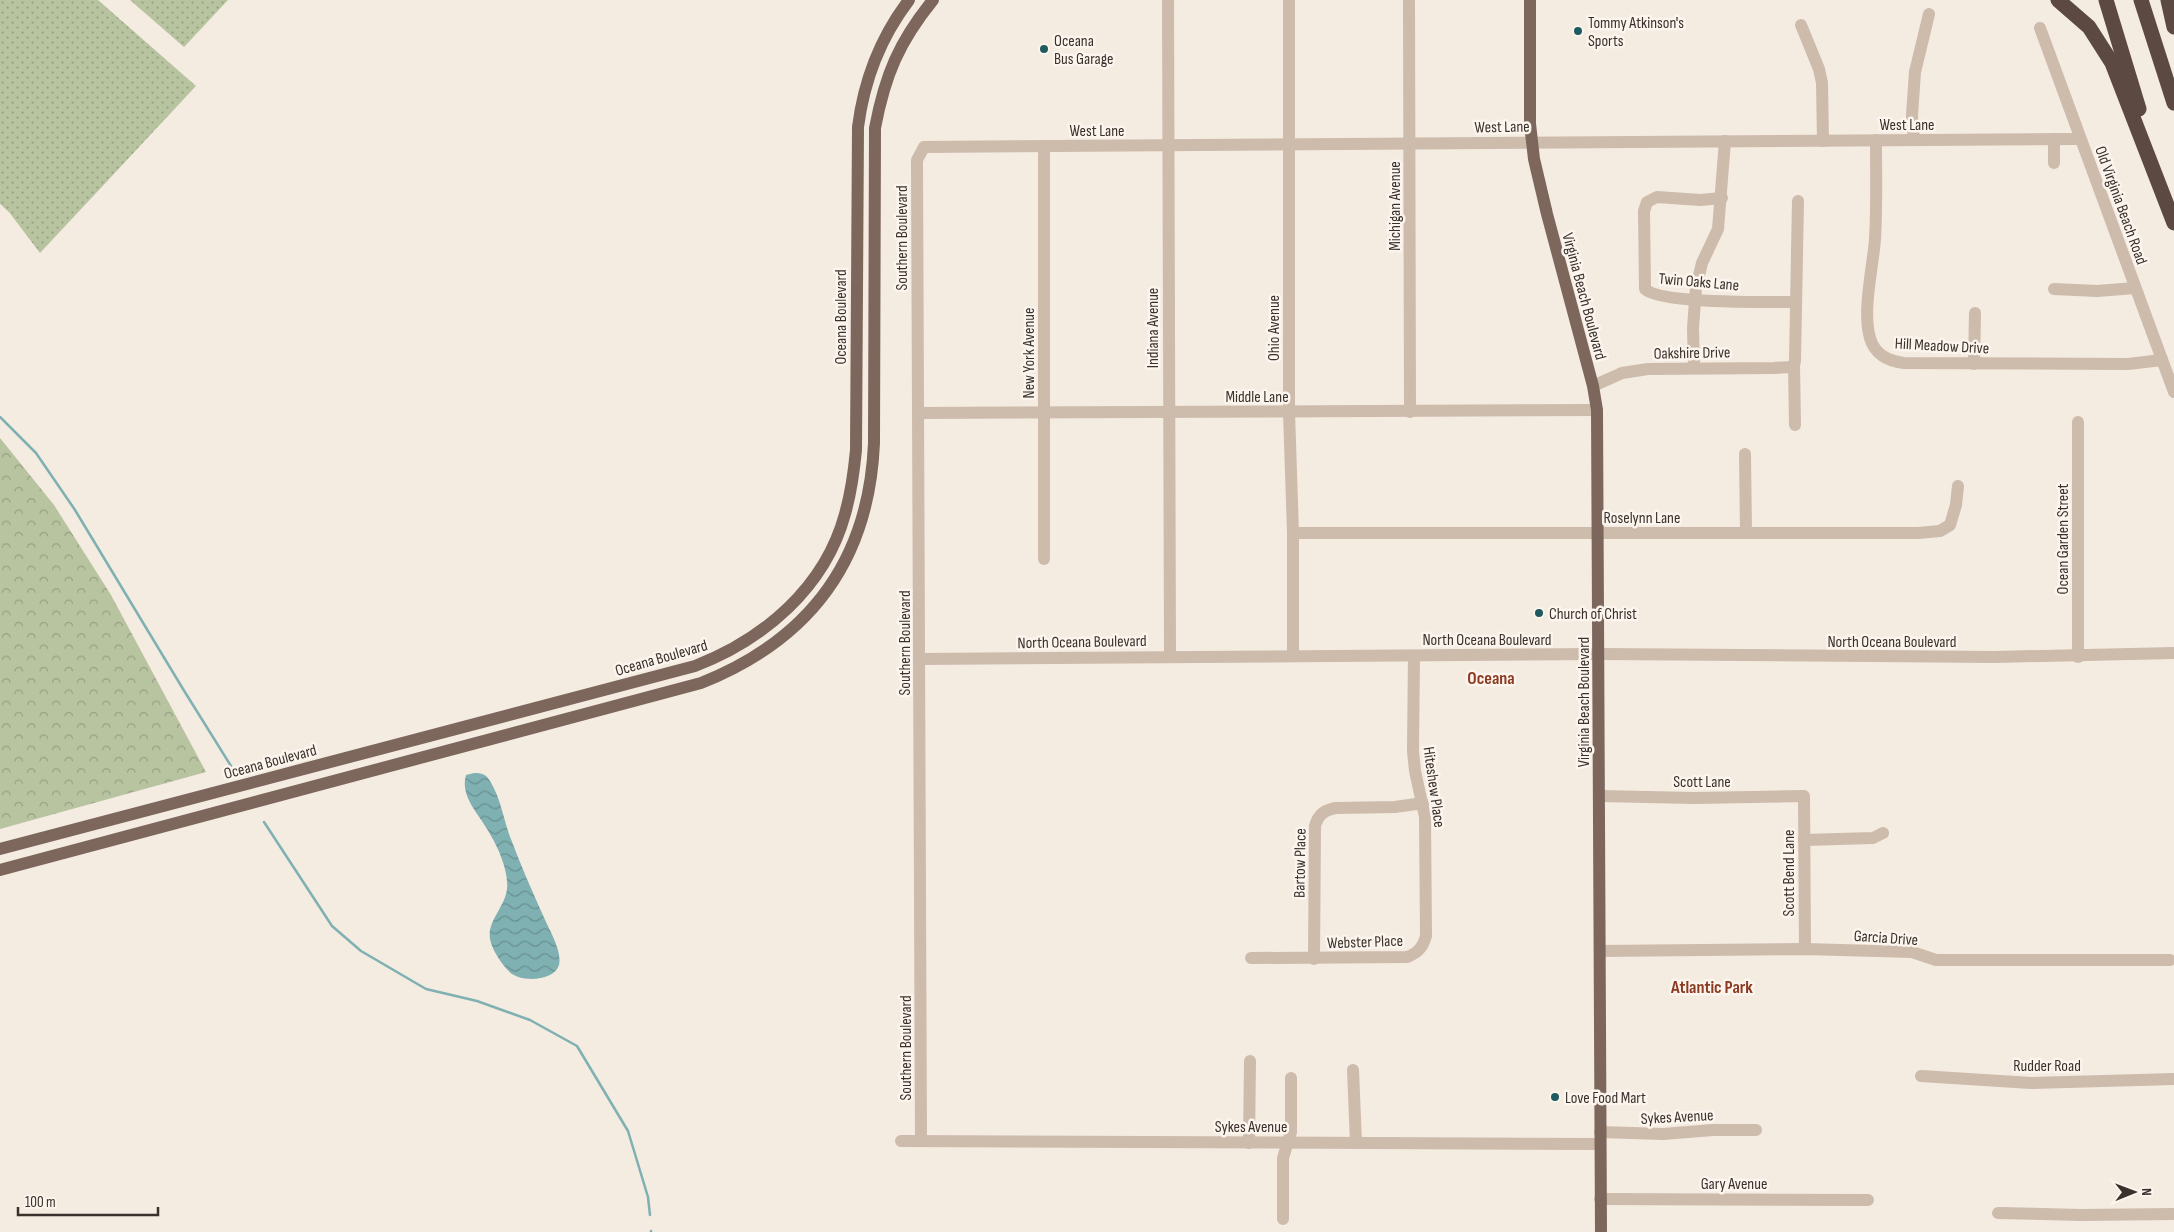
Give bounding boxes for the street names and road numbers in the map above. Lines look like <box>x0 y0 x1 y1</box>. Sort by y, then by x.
street label: West Lane <box>1879 116 1935 135</box>
street label: West Lane <box>1474 118 1530 137</box>
street label: West Lane <box>1069 122 1125 141</box>
street label: Old Virginia Beach Road <box>2090 144 2151 267</box>
street label: Michigan Avenue <box>1386 161 1405 251</box>
street label: Southern Boulevard <box>893 185 912 291</box>
street label: Virginia Beach Boulevard <box>1557 231 1610 362</box>
street label: Oceana Boulevard <box>832 269 851 365</box>
street label: Twin Oaks Lane <box>1658 270 1740 295</box>
street label: Indiana Avenue <box>1144 288 1163 368</box>
street label: Ohio Avenue <box>1265 295 1284 361</box>
street label: New York Avenue <box>1020 308 1039 398</box>
street label: Hill Meadow Drive <box>1894 335 1990 358</box>
street label: Oakshire Drive <box>1654 343 1730 364</box>
street label: Middle Lane <box>1225 388 1289 407</box>
street label: Ocean Garden Street <box>2054 483 2073 594</box>
street label: Roselynn Lane <box>1604 509 1680 528</box>
street label: Southern Boulevard <box>896 590 915 696</box>
street label: North Oceana Boulevard <box>1422 631 1552 650</box>
street label: North Oceana Boulevard <box>1017 632 1147 653</box>
street label: North Oceana Boulevard <box>1827 633 1957 652</box>
street label: Oceana Boulevard <box>613 636 710 681</box>
street label: Virginia Beach Boulevard <box>1575 637 1594 767</box>
street label: Oceana Boulevard <box>222 741 319 784</box>
street label: Hiteshew Place <box>1418 746 1449 829</box>
street label: Scott Lane <box>1673 773 1731 792</box>
street label: Bartow Place <box>1290 828 1311 898</box>
street label: Scott Bend Lane <box>1780 829 1799 917</box>
street label: Garcia Drive <box>1853 927 1919 950</box>
street label: Webster Place <box>1327 932 1403 953</box>
street label: Southern Boulevard <box>897 995 916 1101</box>
street label: Rudder Road <box>2013 1057 2081 1076</box>
street label: Sykes Avenue <box>1640 1106 1714 1129</box>
street label: Sykes Avenue <box>1215 1118 1287 1137</box>
street label: Gary Avenue <box>1701 1175 1767 1194</box>

